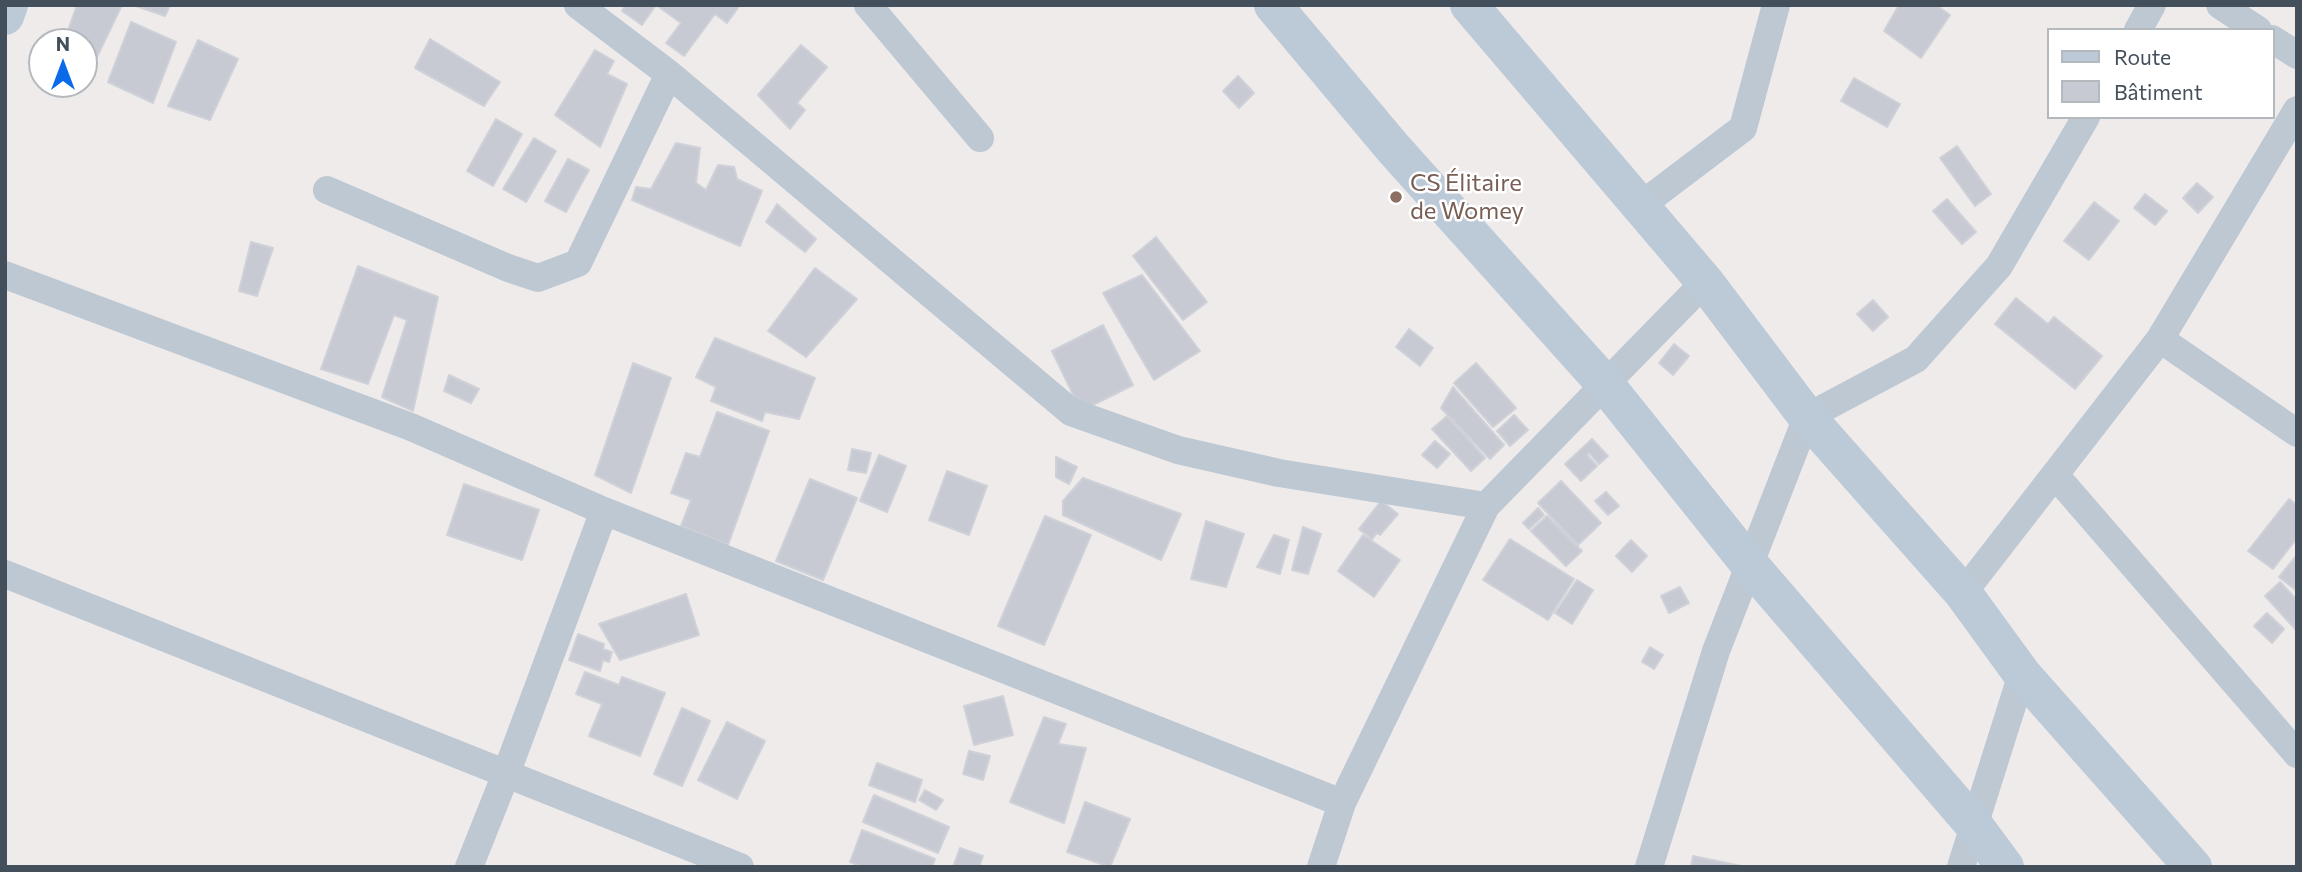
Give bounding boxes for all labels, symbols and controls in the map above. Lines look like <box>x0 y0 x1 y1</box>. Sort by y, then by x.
north arrow <box>28 28 98 98</box>
legend <box>2046 28 2274 119</box>
text: N <box>56 32 70 55</box>
text: Route <box>2114 44 2171 69</box>
text: Bâtiment <box>2114 79 2203 104</box>
place label: CS Élitaire de Womey <box>1410 169 1524 225</box>
marker: CS Élitaire de Womey <box>1388 189 1404 205</box>

